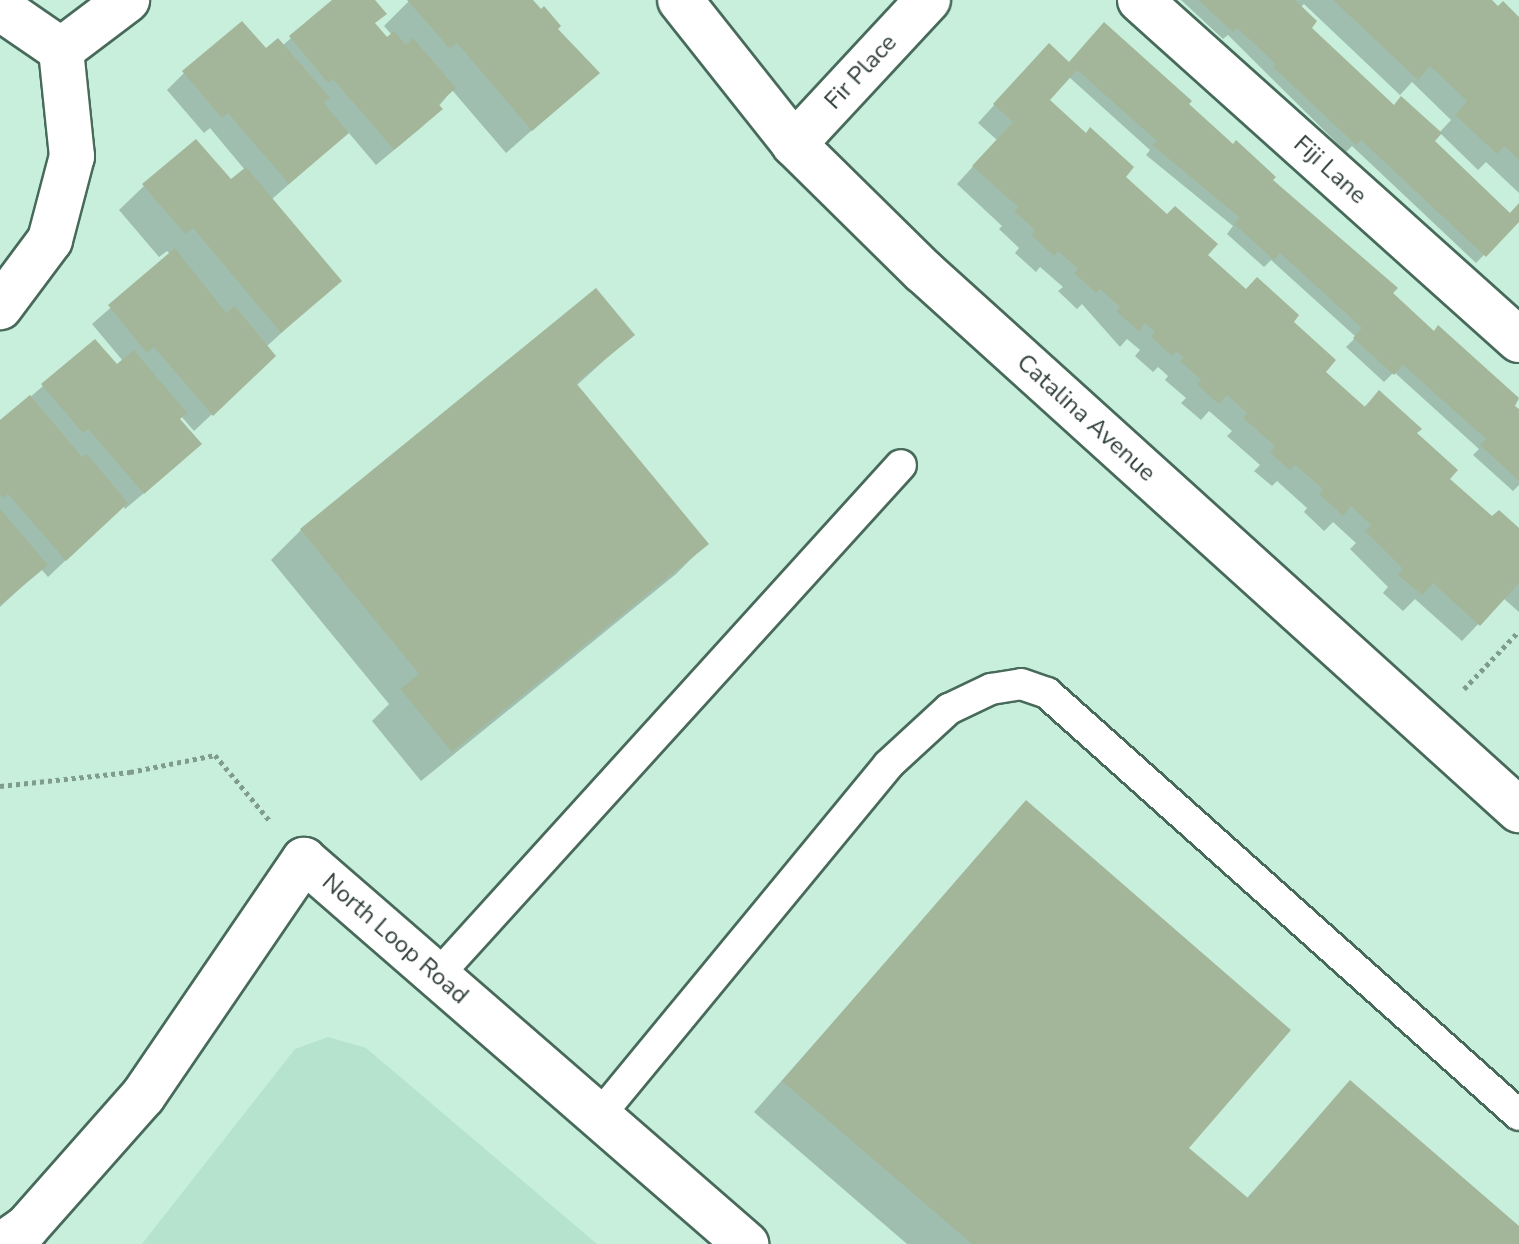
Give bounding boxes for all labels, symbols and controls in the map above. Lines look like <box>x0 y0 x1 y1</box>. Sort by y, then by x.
street label: Fir Place <box>819 28 903 116</box>
street label: Fiji Lane <box>1288 130 1372 210</box>
street label: Catalina Avenue <box>1011 348 1161 488</box>
street label: North Loop Road <box>316 868 474 1010</box>

